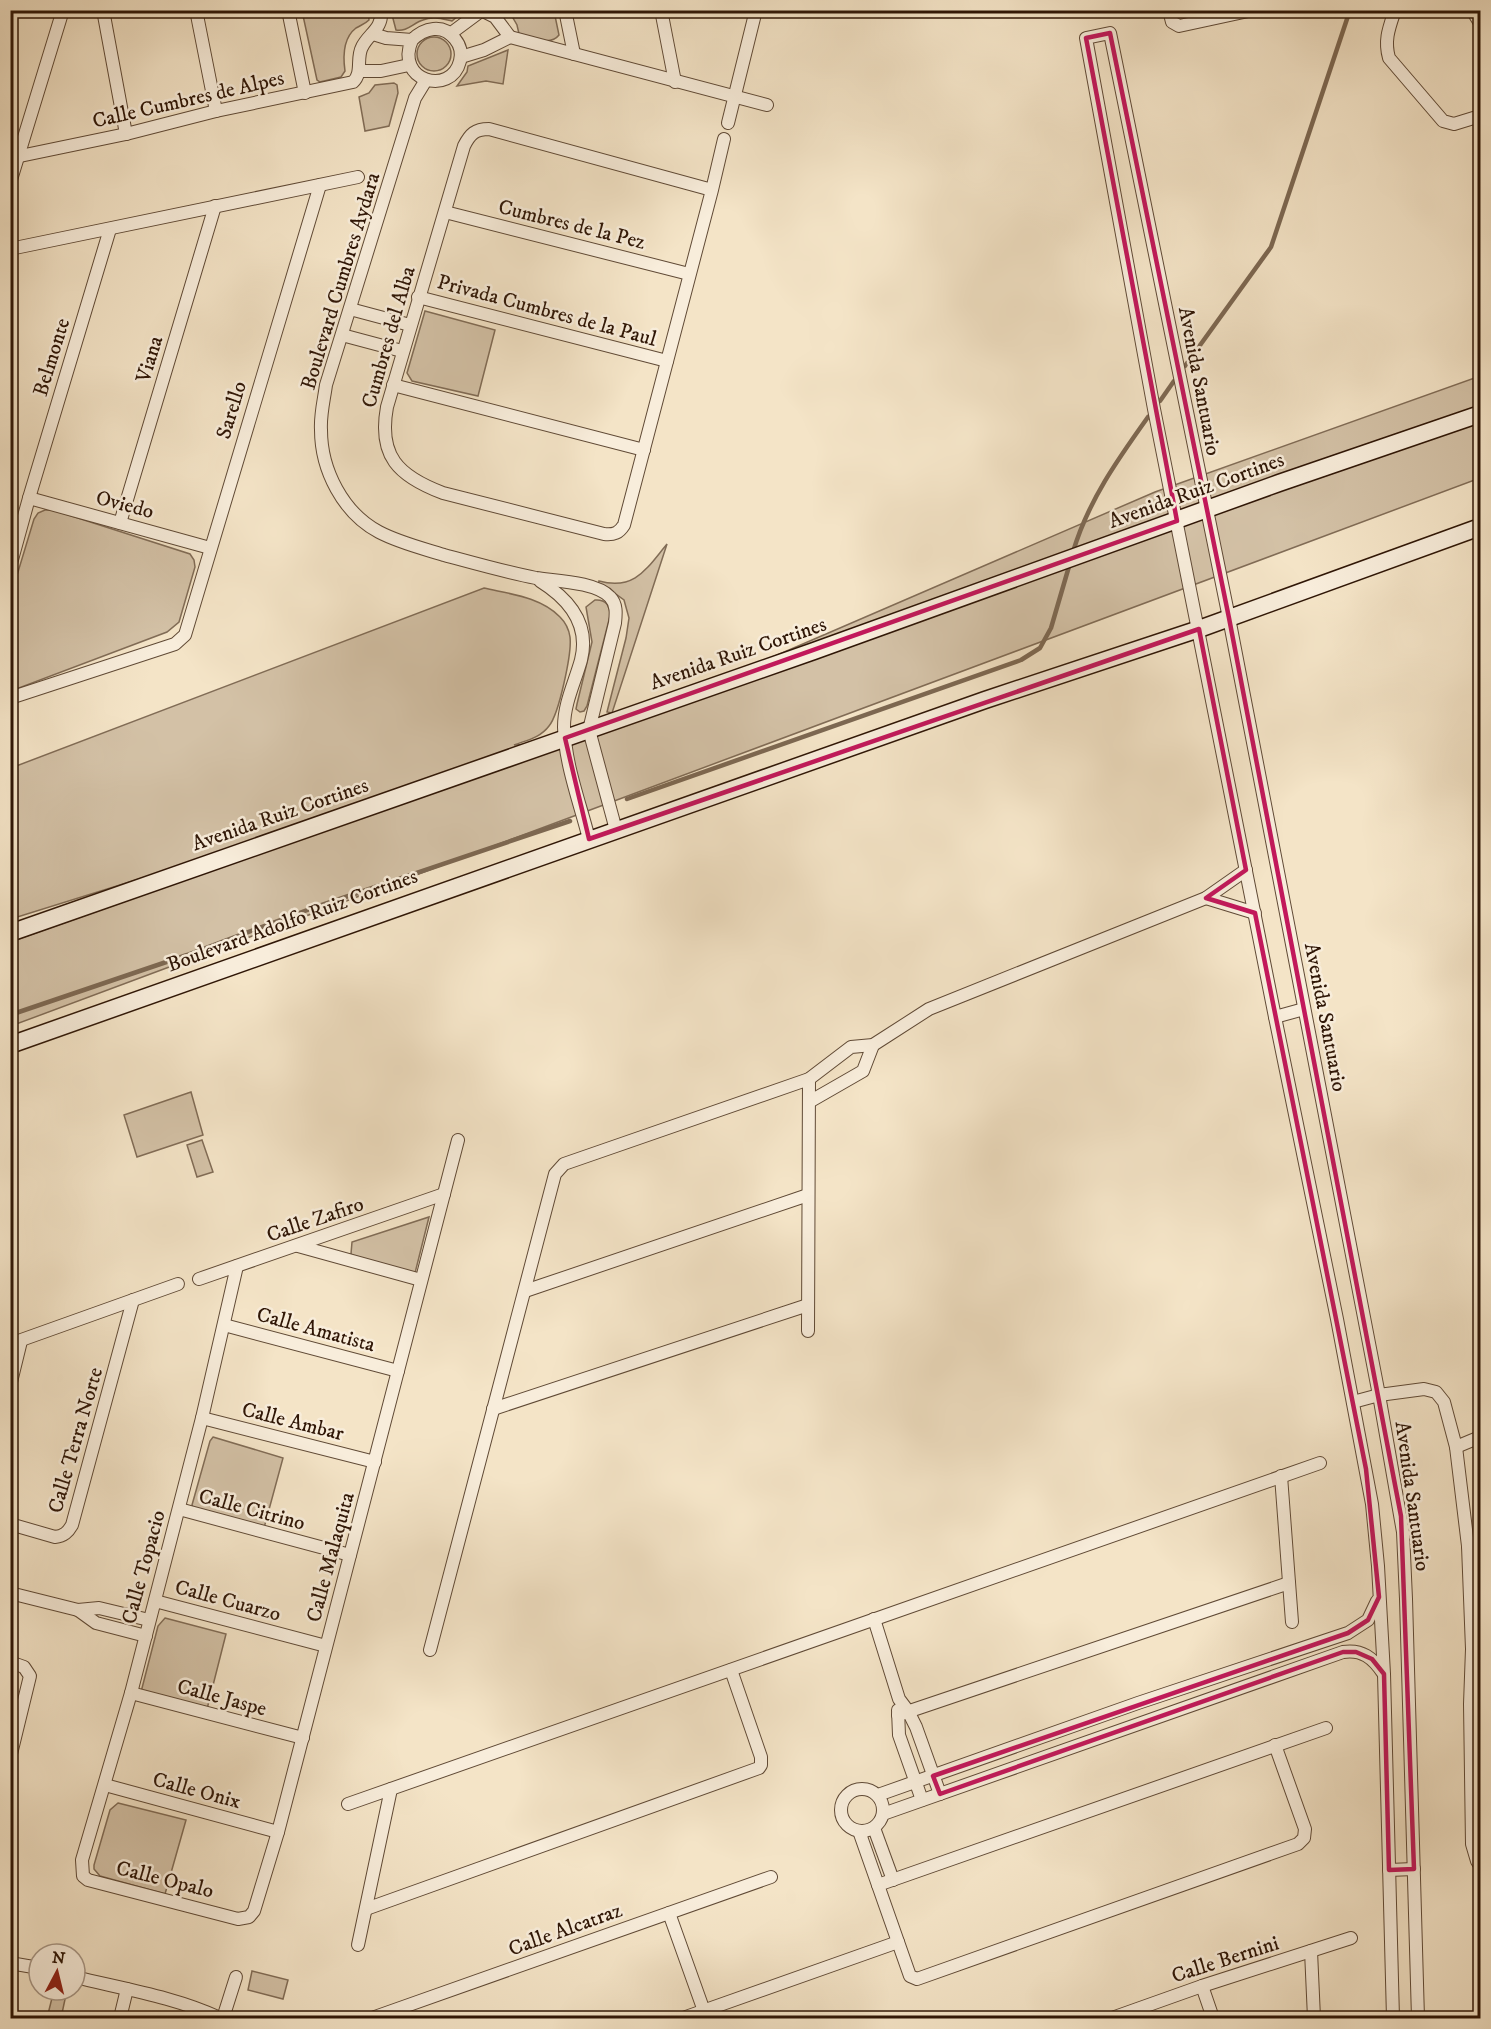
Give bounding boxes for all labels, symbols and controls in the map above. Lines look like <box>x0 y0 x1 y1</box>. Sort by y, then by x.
street label: Calle Cumbres de Alpes <box>90 65 287 135</box>
street label: Boulevard Cumbres Aydara <box>295 169 386 393</box>
street label: Cumbres de la Pez <box>495 194 648 256</box>
street label: Cumbres del Alba <box>356 263 422 411</box>
street label: Privada Cumbres de la Paul <box>434 269 660 353</box>
street label: Avenida Santuario <box>1172 305 1226 458</box>
street label: Belmonte <box>28 315 76 400</box>
street label: Viana <box>130 333 169 387</box>
street label: Sarello <box>211 378 253 442</box>
street label: Avenida Ruiz Cortines <box>1105 447 1288 535</box>
street label: Oviedo <box>93 485 157 525</box>
street label: Avenida Ruiz Cortines <box>647 612 830 696</box>
street label: Avenida Ruiz Cortines <box>189 773 372 857</box>
street label: Boulevard Adolfo Ruiz Cortines <box>163 863 421 978</box>
street label: Avenida Santuario <box>1298 941 1352 1094</box>
street label: Calle Zafiro <box>263 1191 367 1249</box>
street label: Calle Amatista <box>254 1302 378 1358</box>
street label: Calle Terra Norte <box>43 1364 109 1516</box>
street label: Calle Ambar <box>239 1397 347 1447</box>
street label: Avenida Santuario <box>1389 1419 1435 1573</box>
street label: Calle Citrino <box>196 1483 308 1537</box>
street label: Calle Malaquita <box>301 1489 361 1625</box>
street label: Calle Topacio <box>116 1508 172 1627</box>
street label: Calle Cuarzo <box>172 1574 284 1628</box>
street label: Calle Jaspe <box>174 1674 270 1722</box>
street label: Calle Onix <box>150 1767 244 1815</box>
street label: Calle Opalo <box>113 1855 216 1905</box>
street label: Calle Alcatraz <box>505 1897 626 1962</box>
street label: Calle Bernini <box>1168 1930 1282 1989</box>
north arrow <box>27 1942 87 2002</box>
text: N <box>51 1947 66 1969</box>

